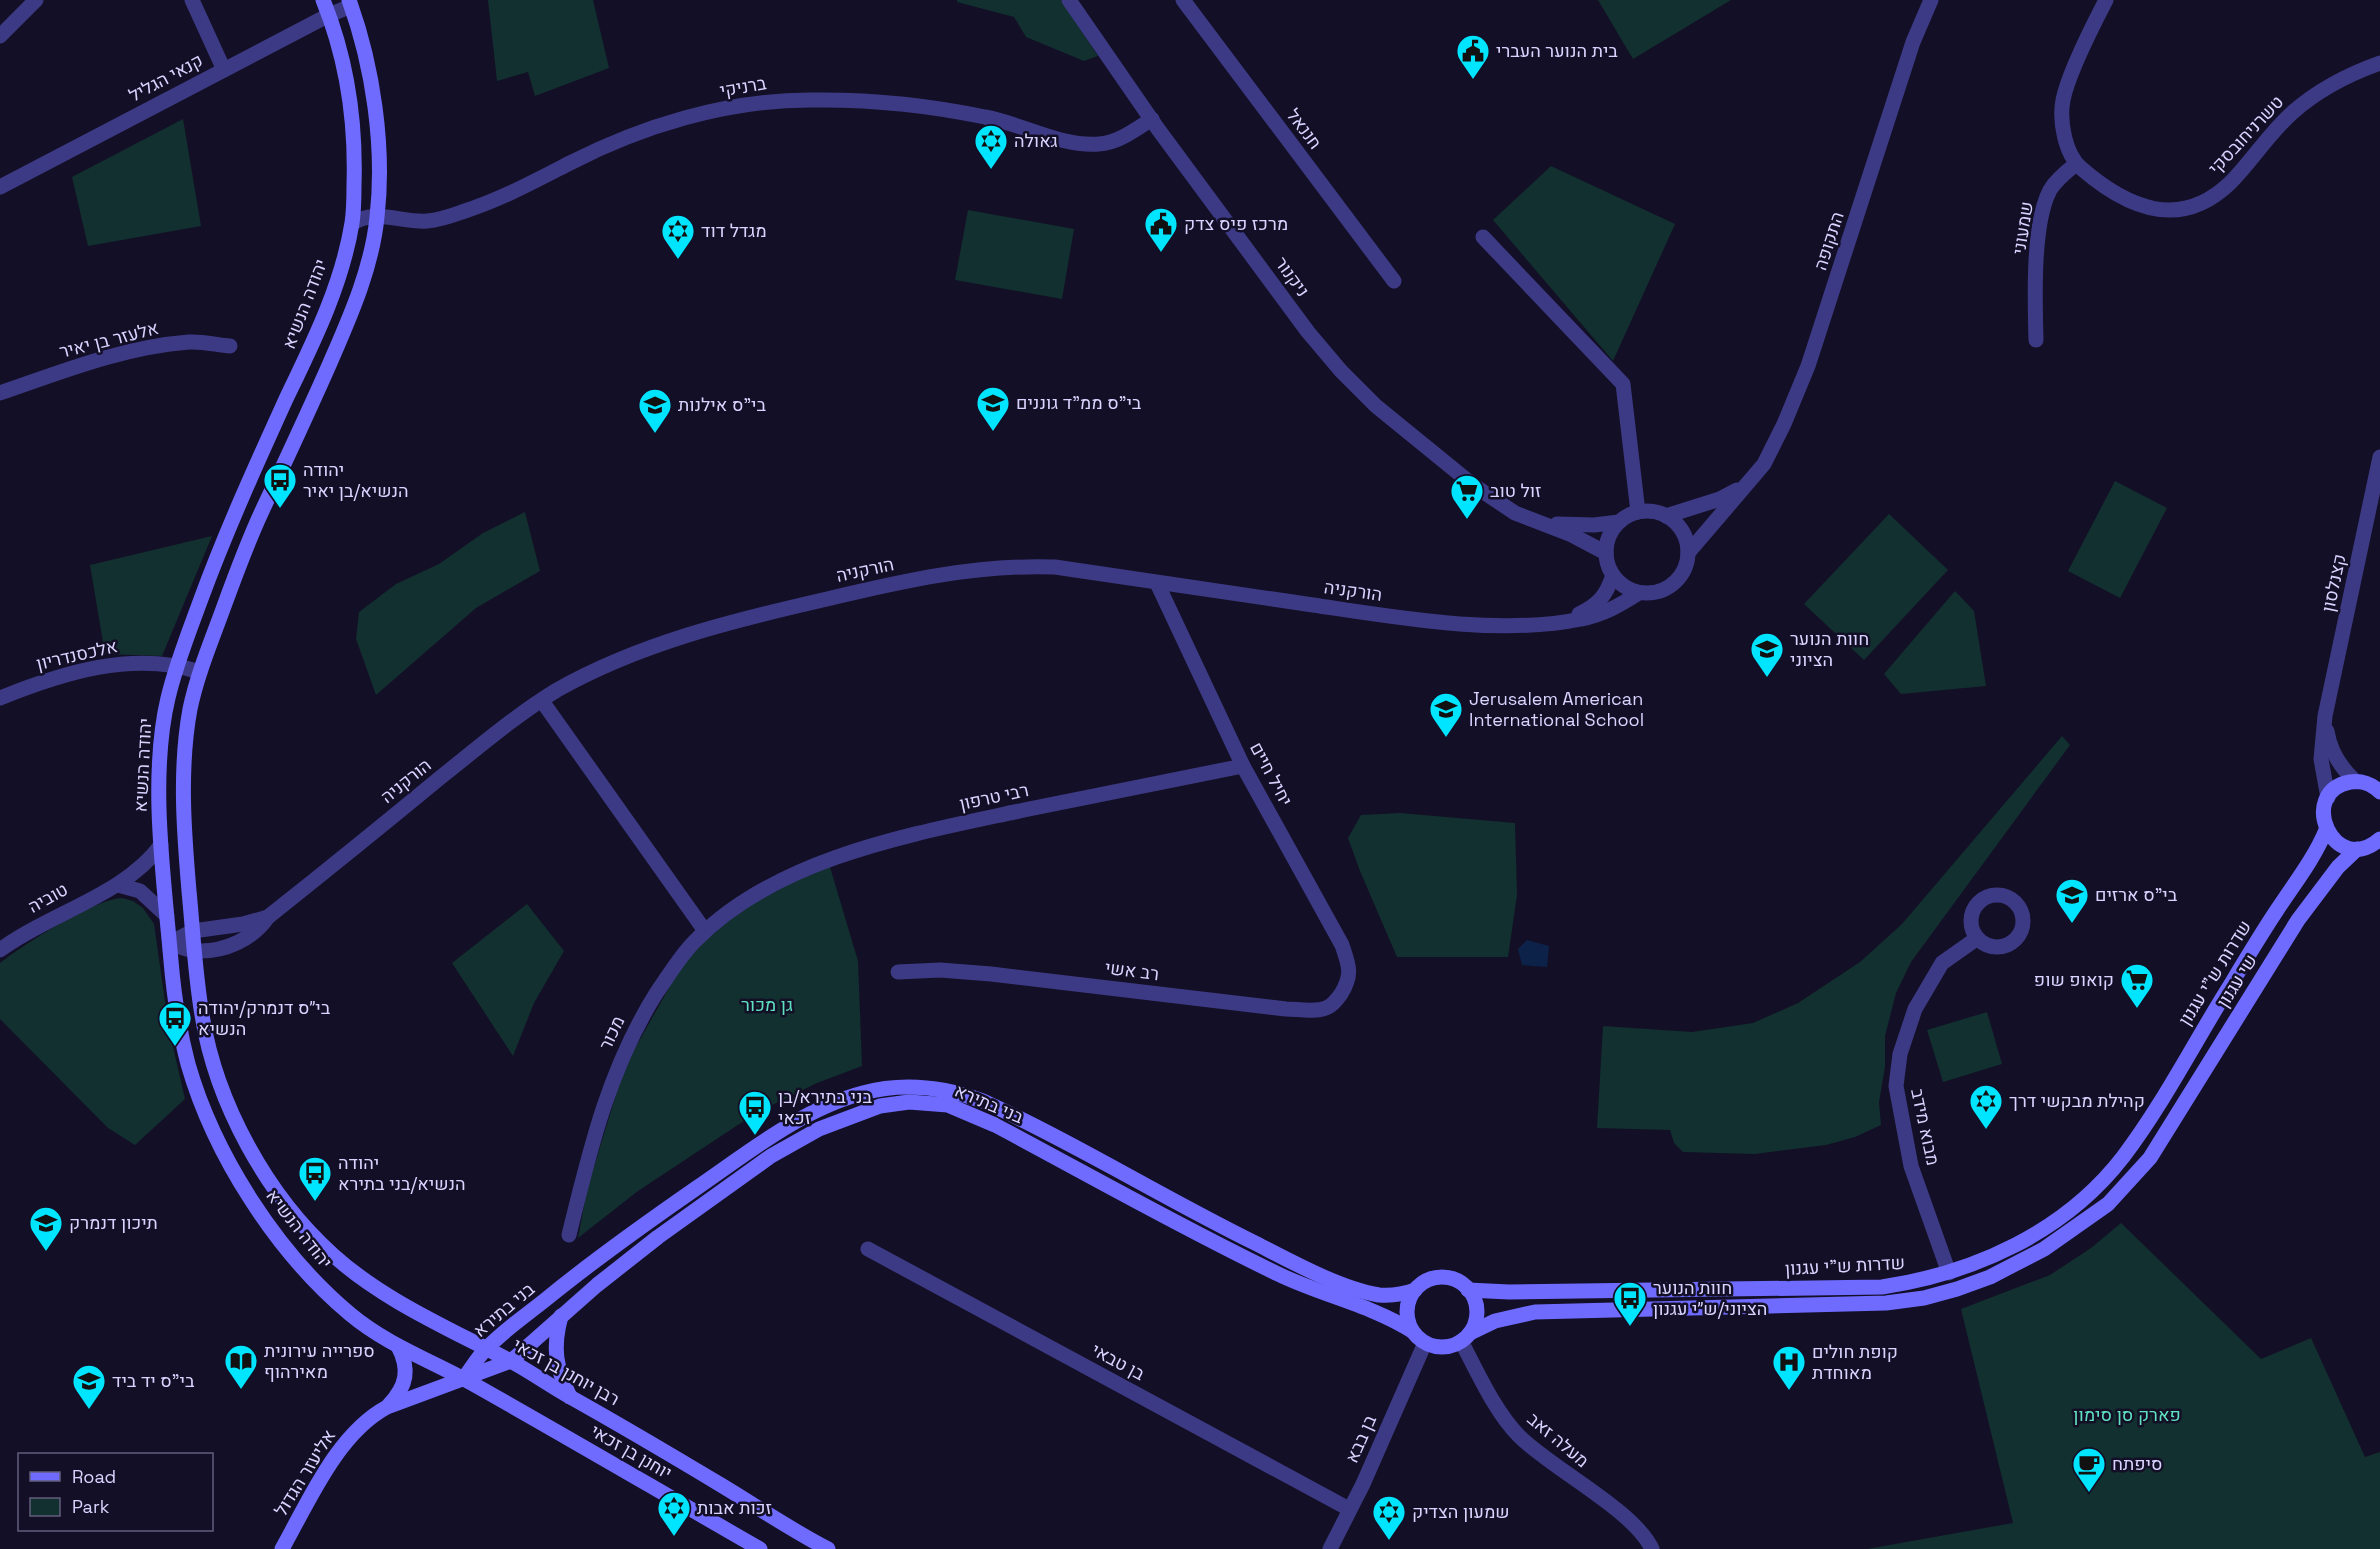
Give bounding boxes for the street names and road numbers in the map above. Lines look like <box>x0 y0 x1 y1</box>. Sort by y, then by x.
street label: קנאי הגליל <box>125 48 207 107</box>
street label: ברניקי <box>718 71 769 102</box>
street label: טשרניחובסקי <box>2203 90 2288 179</box>
street label: חננאל <box>1282 104 1327 153</box>
street label: שמעוני <box>2007 200 2038 256</box>
street label: התקופה <box>1808 209 1849 273</box>
street label: ניקנור <box>1270 252 1315 301</box>
street label: יהודה הנשיא <box>277 256 332 352</box>
street label: אלעזר בן יאיר <box>57 316 161 363</box>
street label: הורקניה <box>834 552 896 587</box>
street label: קצנלסון <box>2316 552 2351 614</box>
street label: הורקניה <box>1323 575 1384 606</box>
street label: אלכסנדריון <box>34 634 120 675</box>
street label: יהודה הנשיא <box>129 717 156 813</box>
street label: יחיל חיים <box>1245 738 1298 810</box>
street label: הורקניה <box>376 753 436 808</box>
street label: רבי טרפון <box>957 778 1031 815</box>
street label: טוביה <box>24 877 72 918</box>
street label: שדרות ש"י עגנון <box>2173 916 2256 1030</box>
street label: שי עגנון <box>2211 950 2262 1012</box>
street label: רב אשי <box>1104 956 1160 985</box>
street label: מכור <box>593 1012 630 1054</box>
street label: בני בתירא <box>951 1079 1028 1129</box>
street label: מבוא מידב <box>1906 1086 1945 1167</box>
street label: יהודה הנשיא <box>261 1184 337 1273</box>
street label: שדרות ש"י עגנון <box>1784 1251 1906 1280</box>
street label: בני בתירא <box>468 1277 539 1342</box>
street label: רבן יוחנן בן זכאי <box>509 1333 624 1410</box>
street label: בן טבאי <box>1088 1338 1149 1385</box>
street label: מעלה זאב <box>1523 1407 1594 1472</box>
street label: בן בבא <box>1340 1411 1381 1466</box>
street label: יוחנן בן זכאי <box>586 1419 676 1484</box>
street label: אליעזר הגדול <box>269 1425 340 1520</box>

